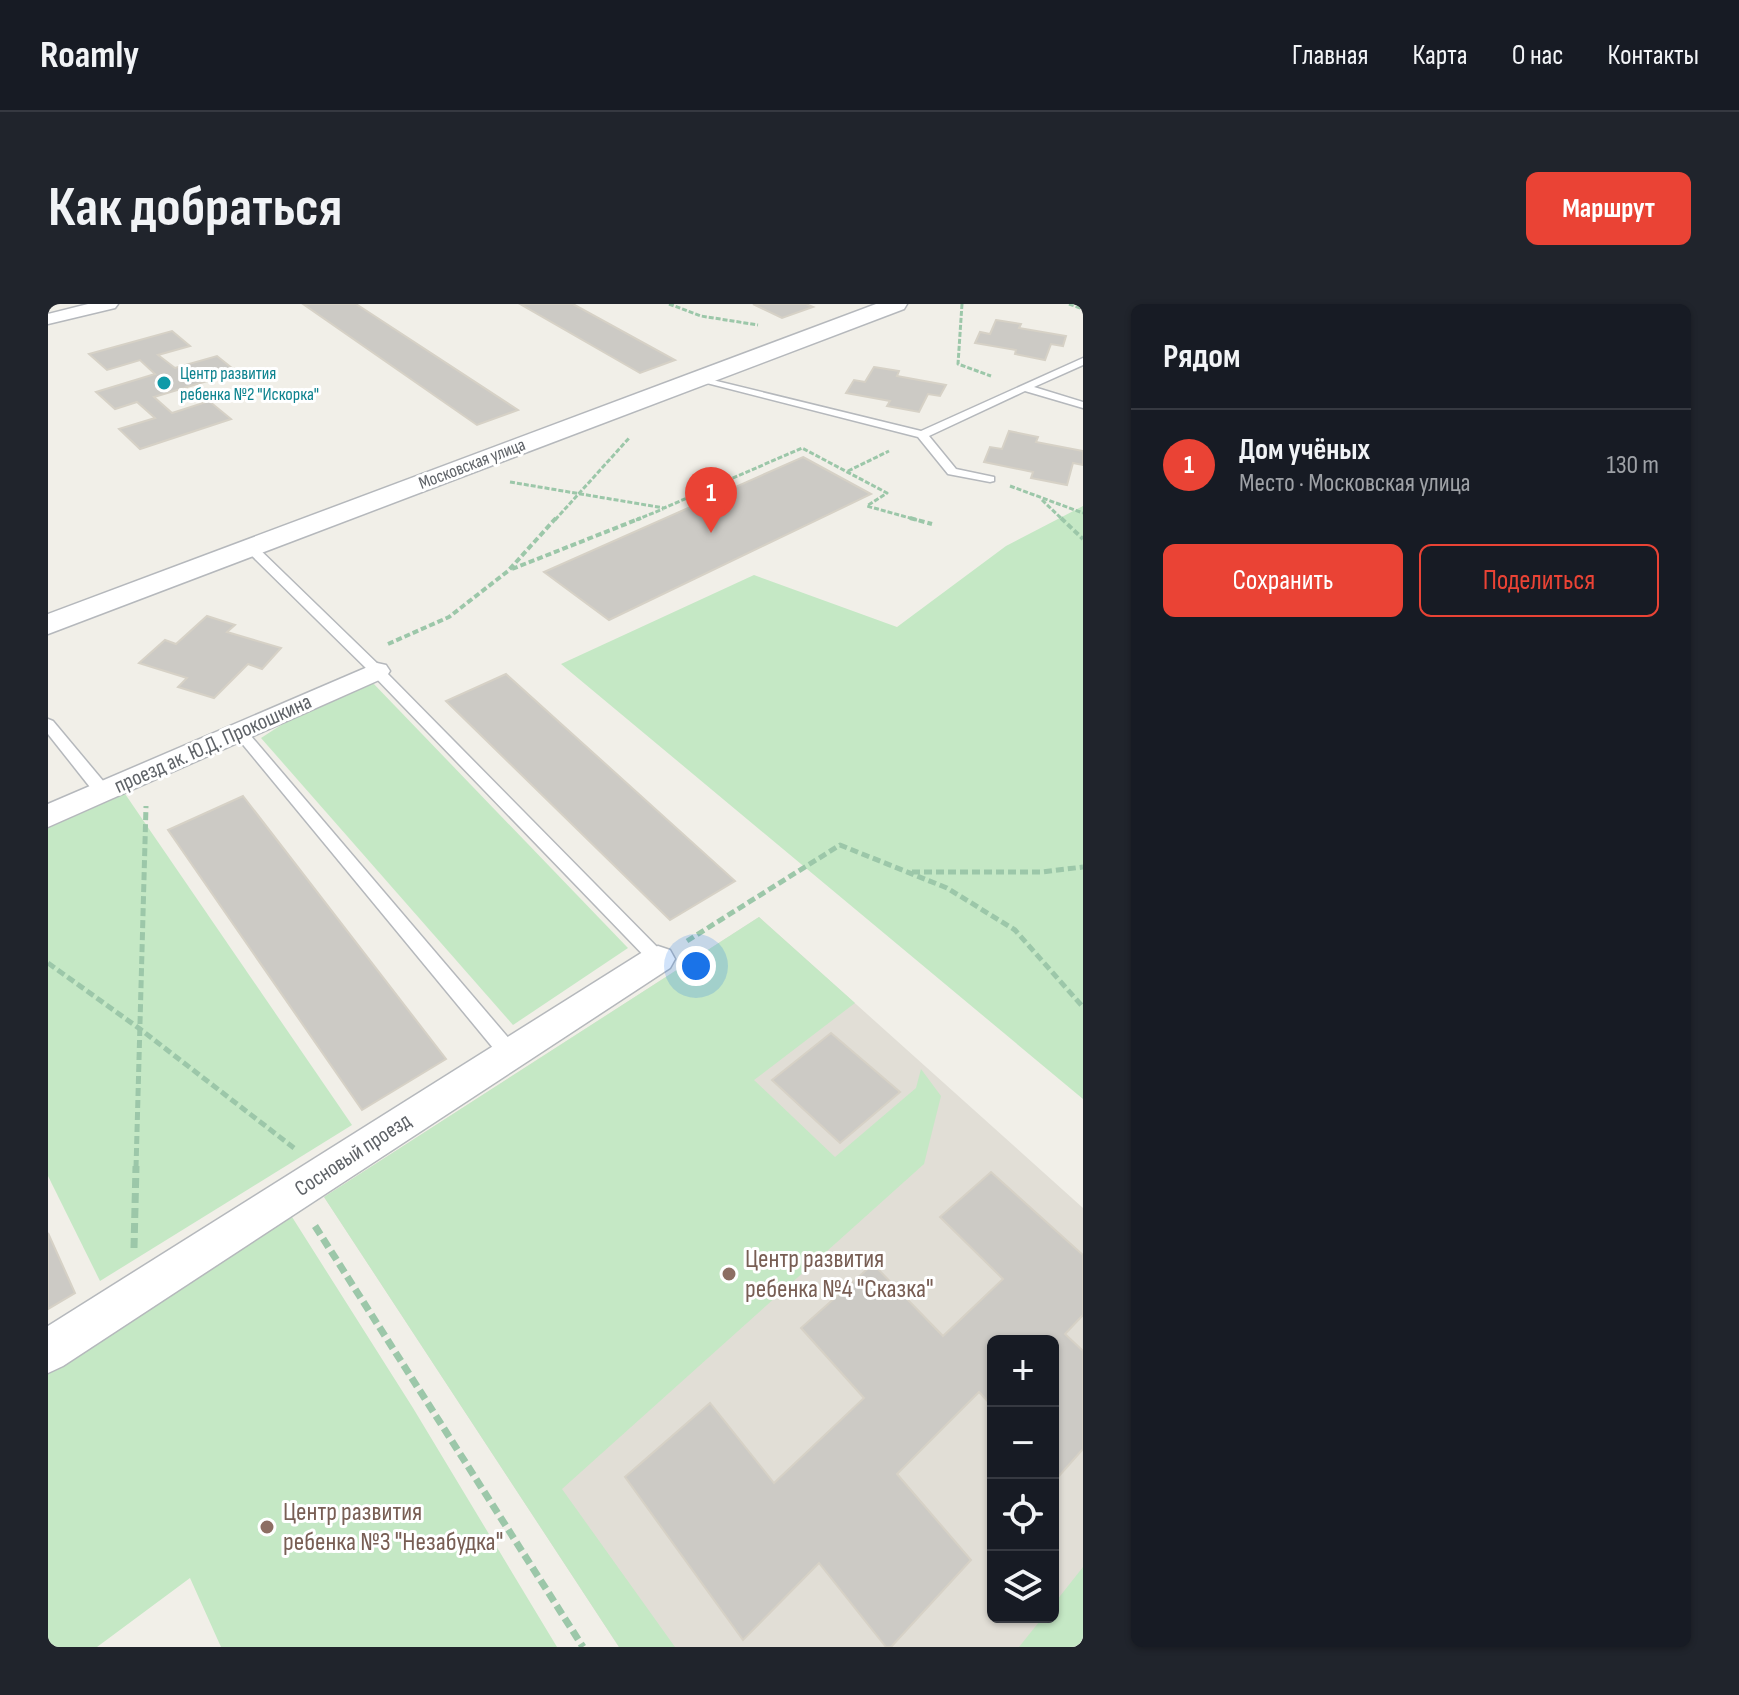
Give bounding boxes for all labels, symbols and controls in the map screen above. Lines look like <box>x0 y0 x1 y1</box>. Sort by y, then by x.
text: Roamly <box>40 33 139 78</box>
text: Главная <box>1292 39 1368 72</box>
text: Карта <box>1412 39 1468 72</box>
text: О нас <box>1512 39 1564 72</box>
text: Контакты <box>1608 39 1699 72</box>
button: Маршрут <box>1526 172 1691 245</box>
text: Как добраться <box>48 175 342 242</box>
text: Рядом <box>1163 336 1241 377</box>
place label: Центр развития ребенка №2 "Искорка" <box>180 363 319 405</box>
marker: Центр развития ребенка №2 "Искорка" <box>155 374 173 392</box>
text: Дом учёных <box>1239 432 1370 468</box>
street label: Московская улица <box>416 434 528 494</box>
text: 1 <box>1184 450 1194 481</box>
text: 130 m <box>1607 450 1659 481</box>
pin: 1 <box>685 467 737 533</box>
text: Место · Московская улица <box>1239 468 1471 499</box>
button: Сохранить <box>1163 544 1403 617</box>
button: Поделиться <box>1419 544 1659 617</box>
street label: проезд ак. Ю.Д. Прокошкина <box>110 688 316 800</box>
your location <box>676 946 716 986</box>
street label: Сосновый проезд <box>290 1107 416 1203</box>
place label: Центр развития ребенка №4 "Сказка" <box>745 1244 934 1305</box>
marker: Центр развития ребенка №4 "Сказка" <box>720 1265 738 1283</box>
map controls <box>987 1335 1059 1623</box>
button: + <box>987 1335 1059 1407</box>
button: − <box>987 1407 1059 1479</box>
button: locate <box>987 1479 1059 1551</box>
place label: Центр развития ребенка №3 "Незабудка" <box>283 1497 503 1558</box>
marker: Центр развития ребенка №3 "Незабудка" <box>258 1518 276 1536</box>
button: layers <box>987 1551 1059 1623</box>

